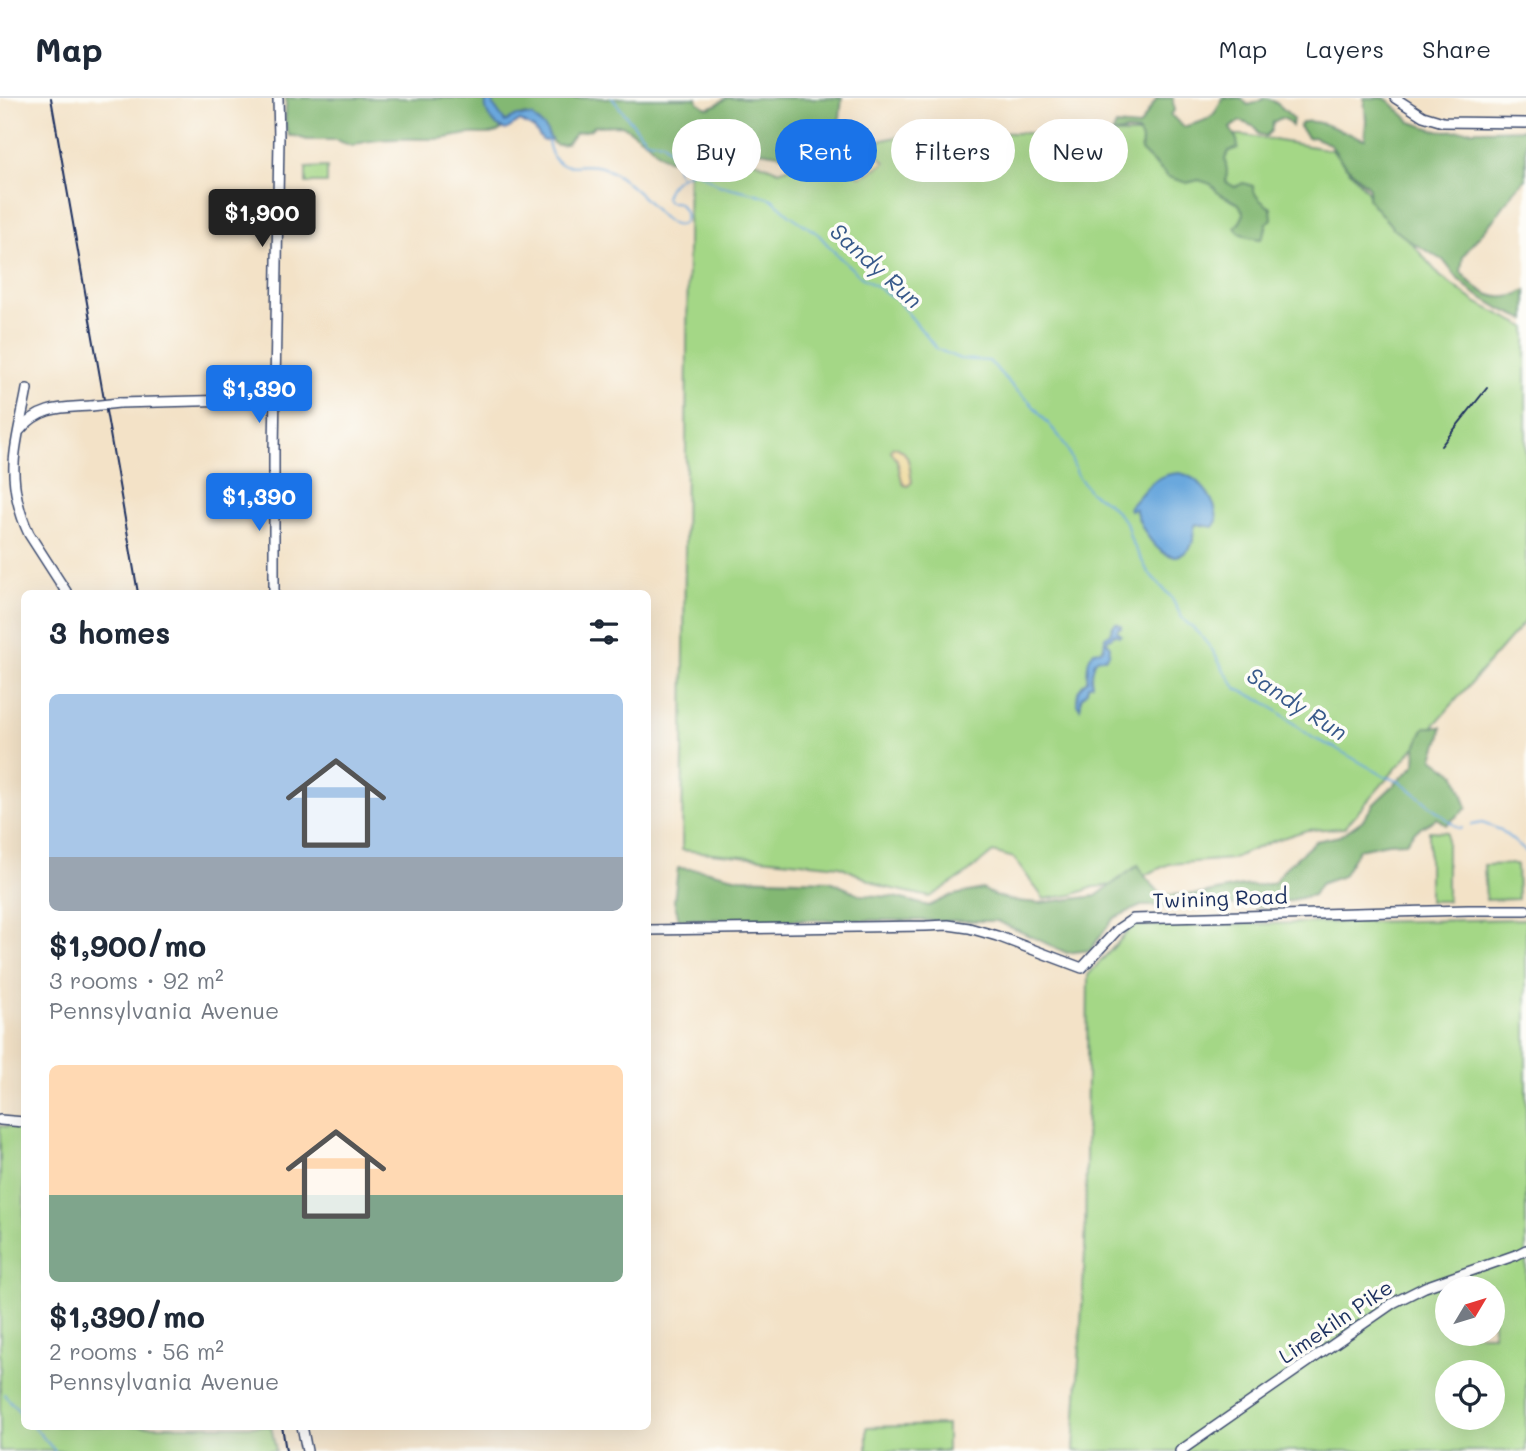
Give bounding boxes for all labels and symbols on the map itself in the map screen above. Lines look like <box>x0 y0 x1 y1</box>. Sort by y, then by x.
pin: $1,900 <box>205 190 319 249</box>
water label: Sandy Run <box>824 216 929 315</box>
pin: $1,390 <box>202 366 316 425</box>
pin: $1,390 <box>202 474 316 533</box>
water label: Sandy Run <box>1242 660 1354 747</box>
street label: Twining Road <box>1152 882 1288 913</box>
street label: Limekiln Pike <box>1273 1273 1397 1369</box>
north arrow <box>1435 1276 1505 1346</box>

